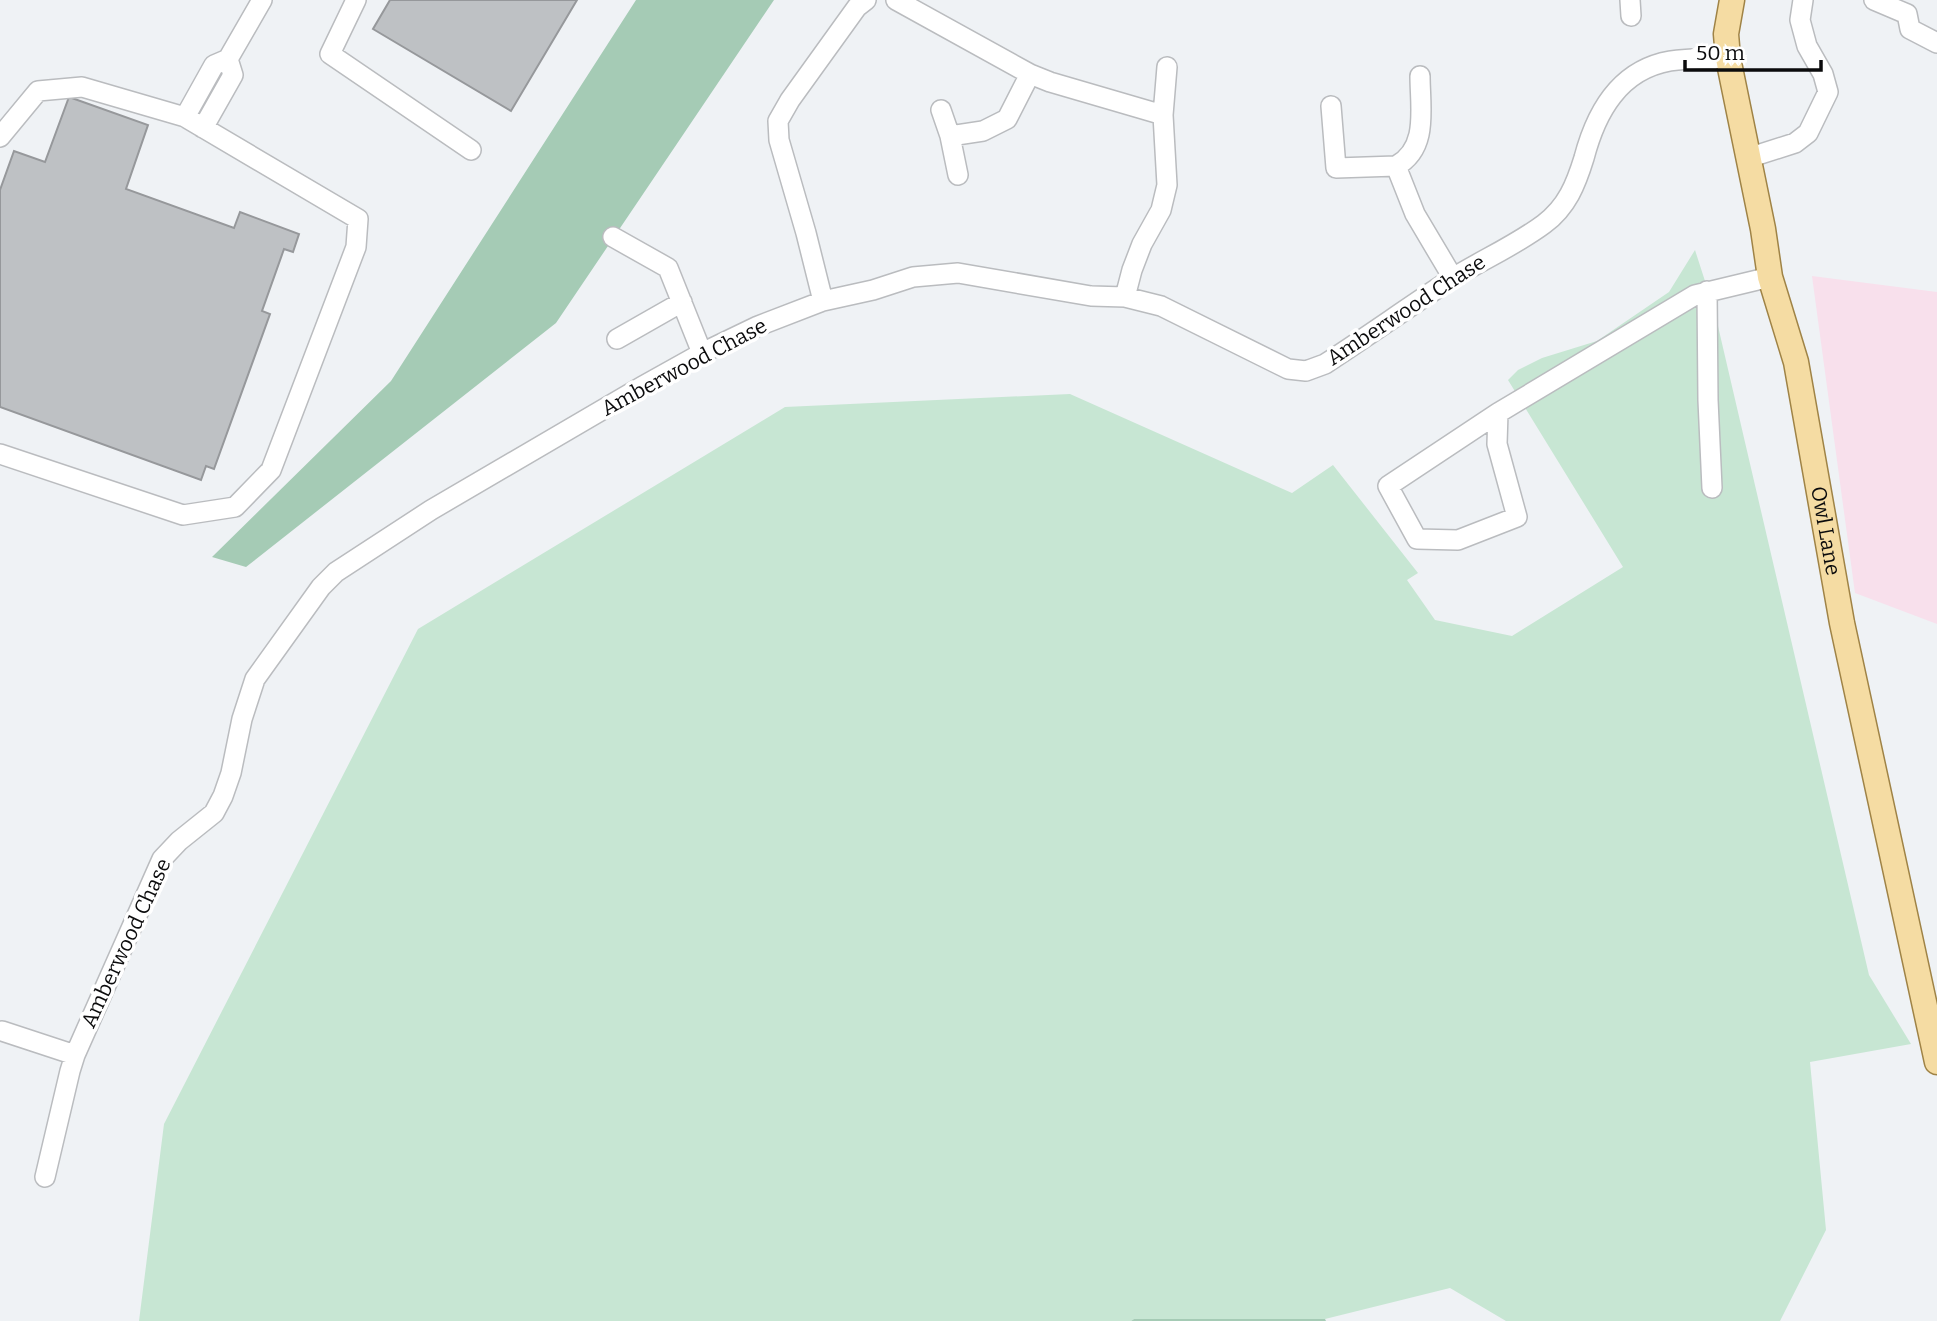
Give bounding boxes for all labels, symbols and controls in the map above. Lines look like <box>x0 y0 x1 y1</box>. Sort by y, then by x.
scale bar <box>1685 28 1822 72</box>
text: 50 m <box>1696 40 1745 66</box>
street label: Amberwood Chase <box>1322 249 1490 371</box>
street label: Amberwood Chase <box>597 312 771 422</box>
street label: Owl Lane <box>1805 484 1846 577</box>
street label: Amberwood Chase <box>75 854 177 1032</box>

